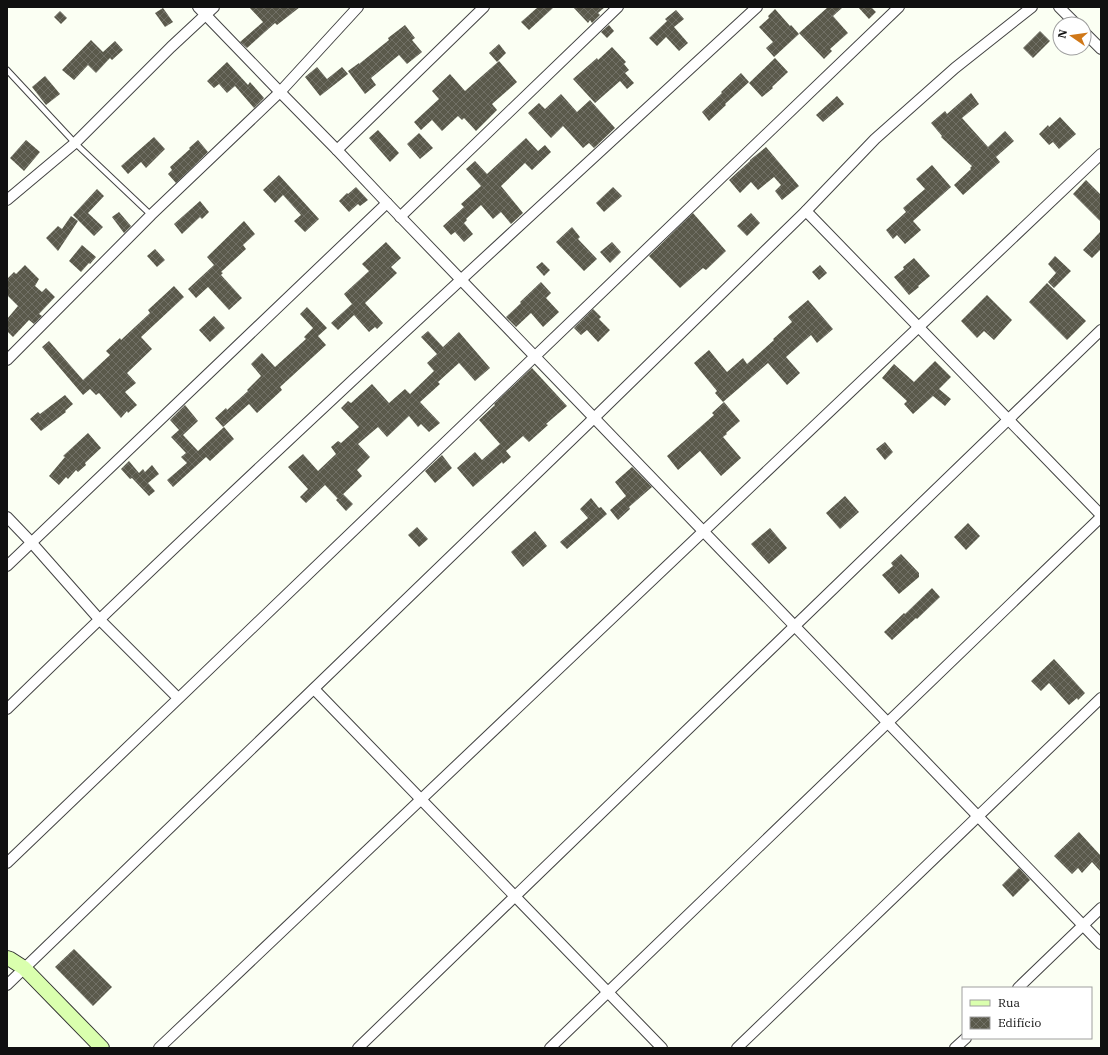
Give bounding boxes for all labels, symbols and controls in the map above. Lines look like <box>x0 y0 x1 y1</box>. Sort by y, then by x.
north arrow <box>1052 16 1092 56</box>
text: N <box>1054 28 1070 40</box>
legend <box>962 987 1092 1039</box>
text: Rua <box>998 995 1020 1010</box>
text: Edifício <box>998 1015 1042 1030</box>

